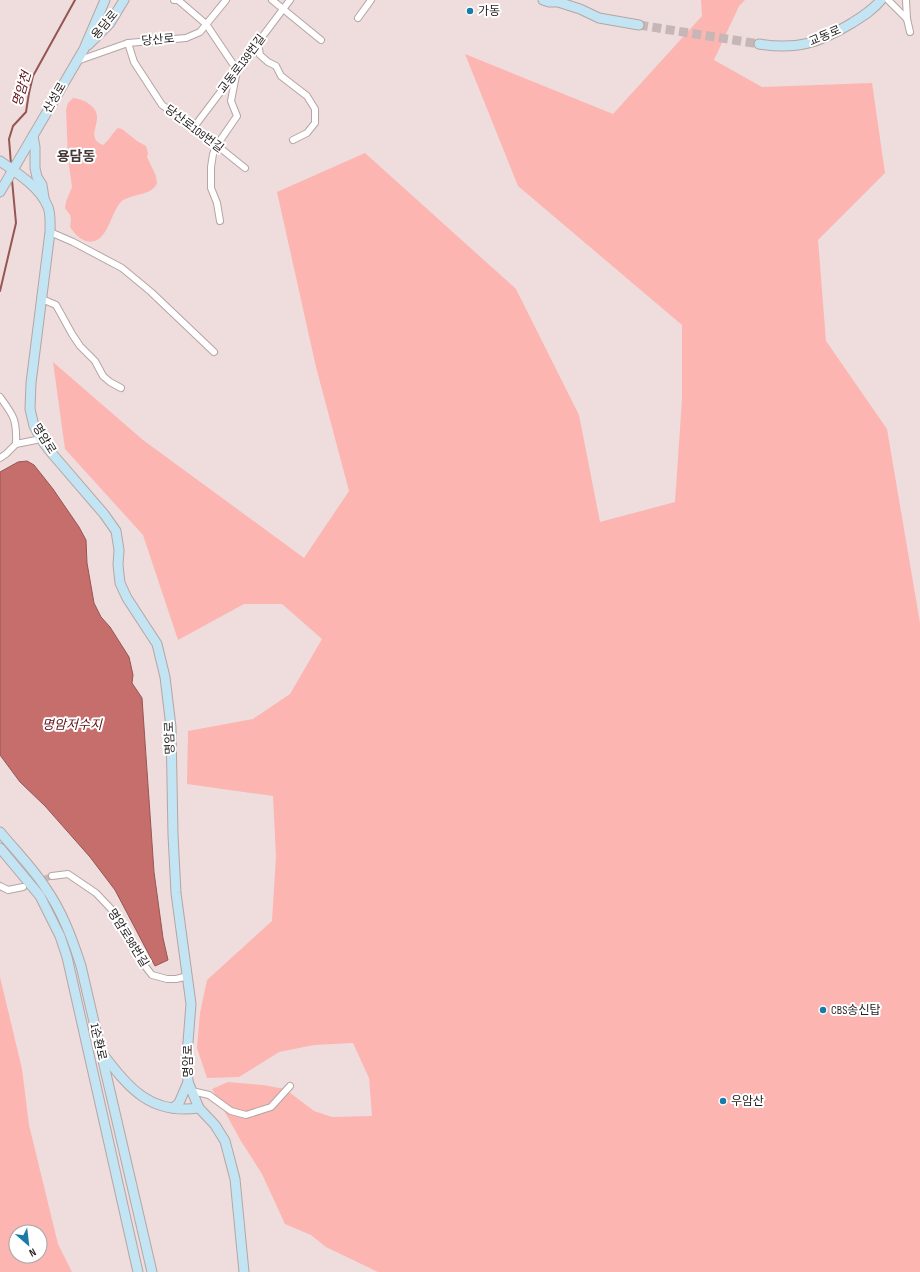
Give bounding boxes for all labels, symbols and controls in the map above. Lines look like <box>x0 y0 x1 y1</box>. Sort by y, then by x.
place label: 가동 <box>478 4 500 19</box>
marker: 가동 <box>465 6 475 16</box>
street label: 용담로 <box>89 7 121 43</box>
street label: 교동로 <box>807 23 843 49</box>
street label: 당산로 <box>141 31 175 49</box>
street label: 교동로139번길 <box>215 32 269 96</box>
water label: 명암천 <box>9 69 35 109</box>
street label: 산성로 <box>40 80 70 116</box>
street label: 당산로109번길 <box>162 102 226 156</box>
district label: 용담동 <box>57 148 95 165</box>
street label: 명암로 <box>29 421 59 457</box>
water label: 명암저수지 <box>42 717 103 733</box>
street label: 명암로 <box>162 721 178 755</box>
street label: 명암로98번길 <box>104 906 152 970</box>
place label: CBS송신탑 <box>831 1003 880 1018</box>
marker: CBS송신탑 <box>818 1005 828 1015</box>
street label: 1순환로 <box>86 1022 110 1062</box>
street label: 명암로 <box>181 1044 196 1078</box>
place label: 우암산 <box>731 1094 764 1109</box>
marker: 우암산 <box>718 1096 728 1106</box>
north arrow <box>8 1224 48 1264</box>
text: N <box>27 1245 38 1260</box>

